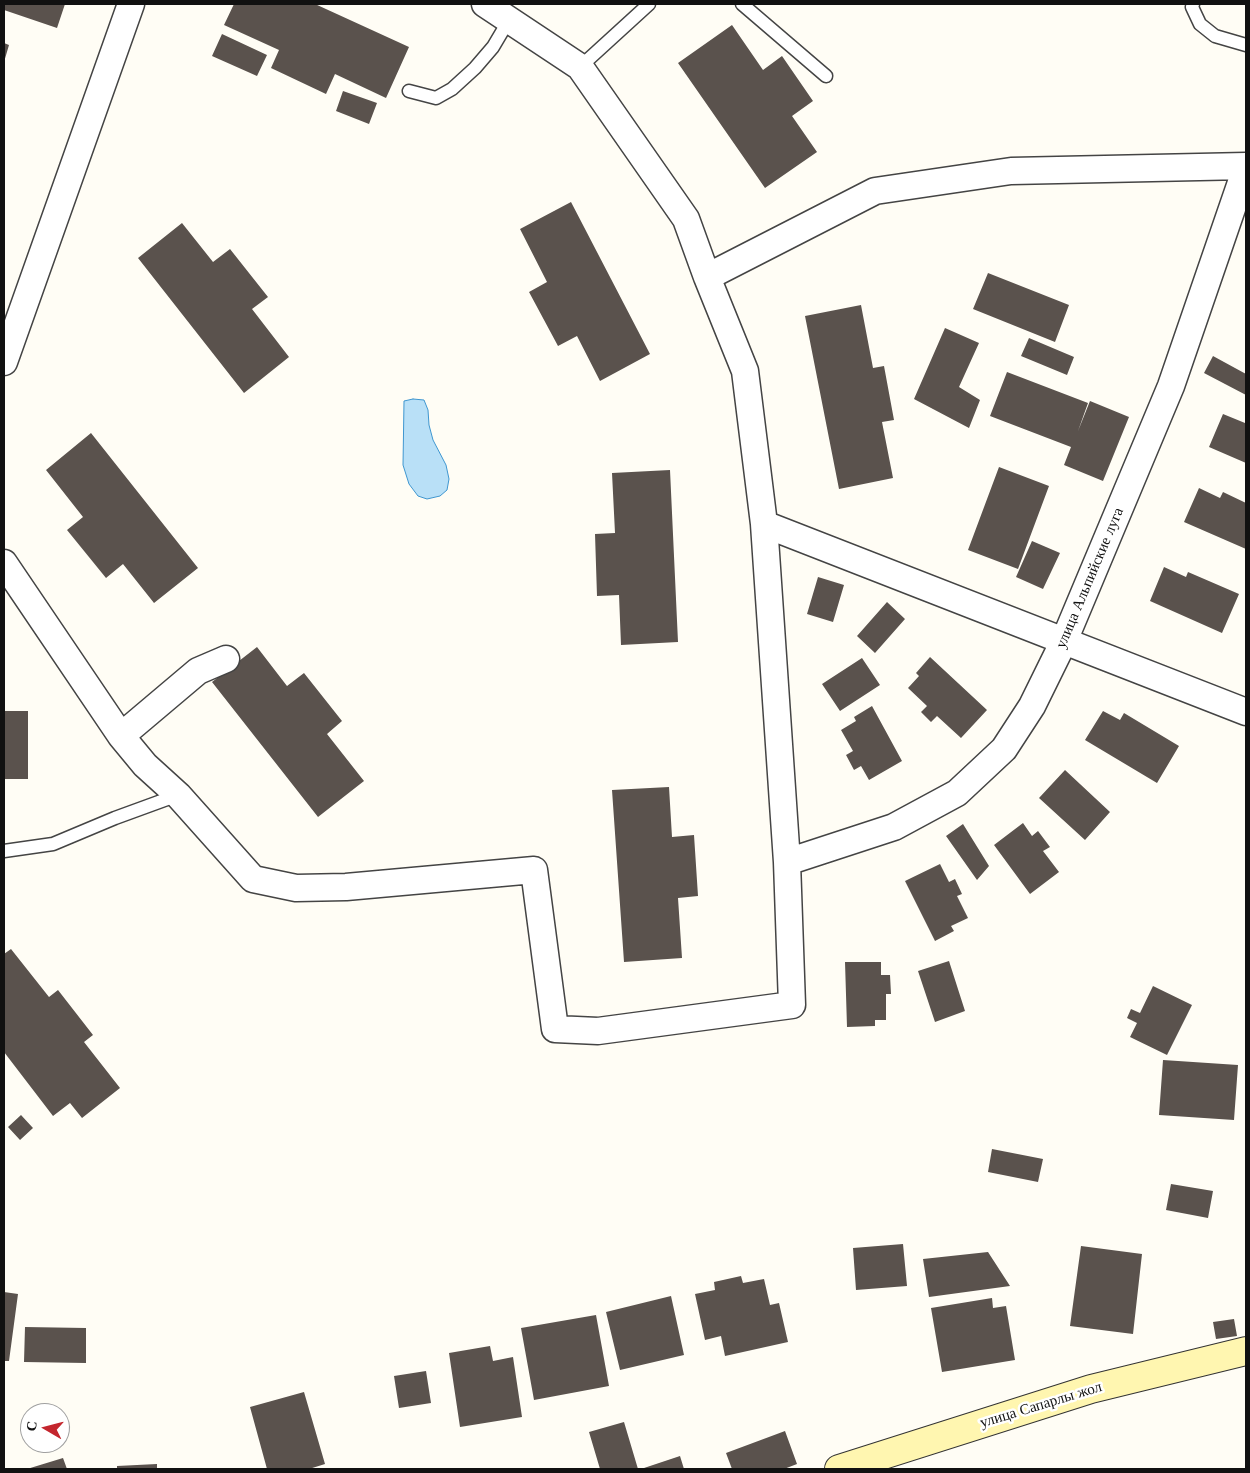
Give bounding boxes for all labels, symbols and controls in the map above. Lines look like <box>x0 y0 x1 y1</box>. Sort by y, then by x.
street label: улица Альпийские луга <box>1052 505 1128 651</box>
street label: улица Сапарлы жол <box>978 1378 1104 1432</box>
north arrow <box>20 1403 70 1453</box>
text: С <box>22 1420 41 1432</box>

